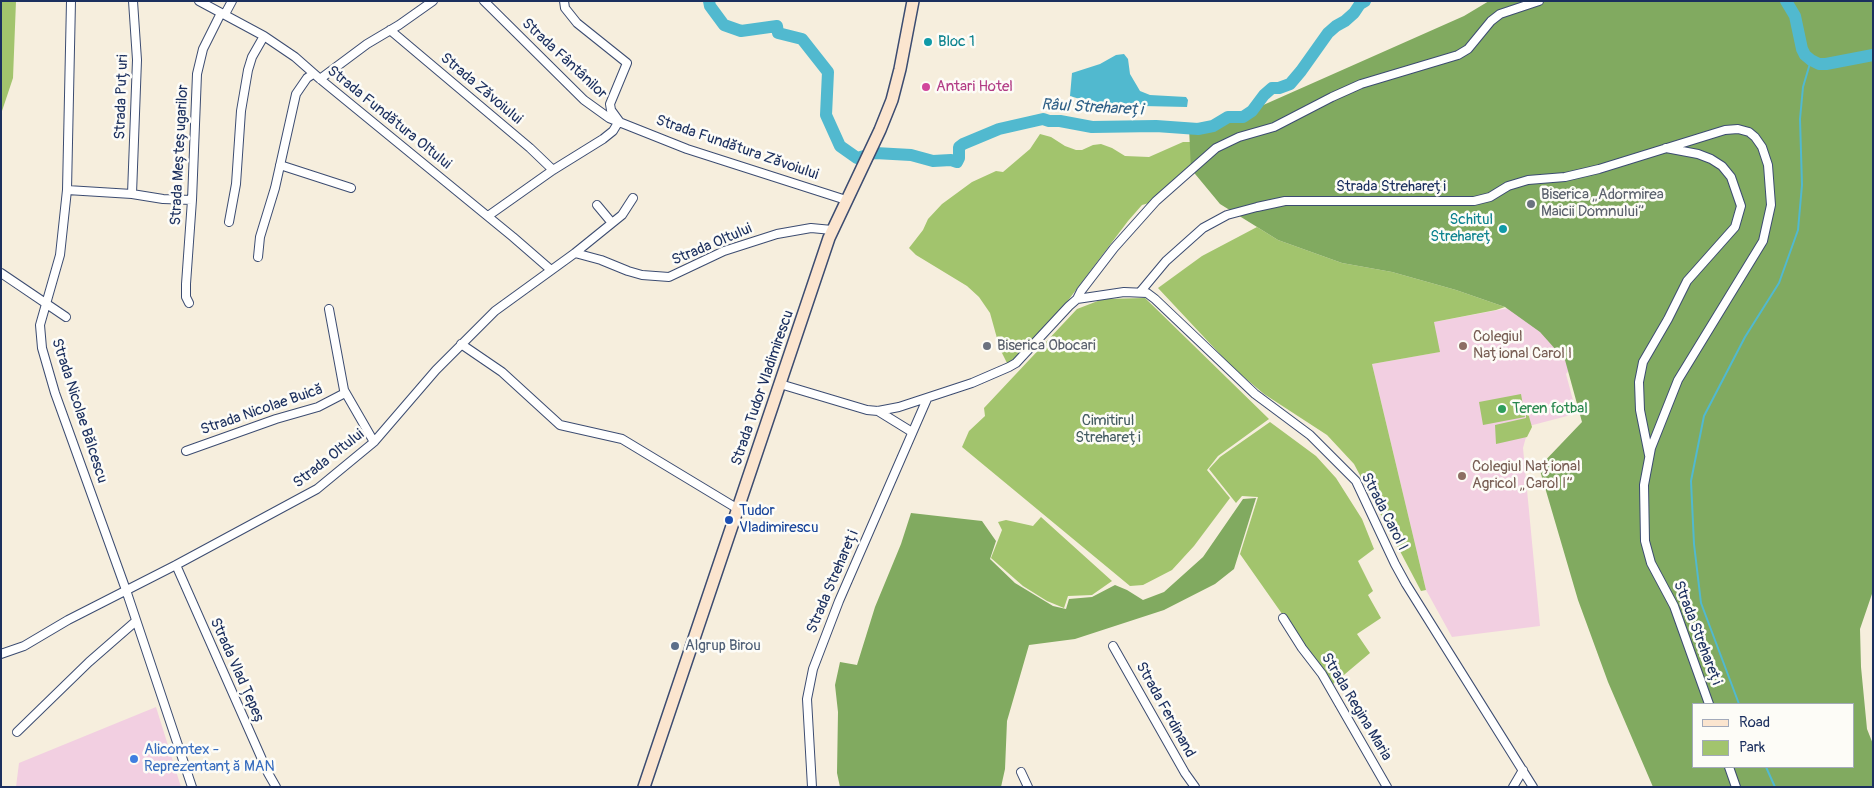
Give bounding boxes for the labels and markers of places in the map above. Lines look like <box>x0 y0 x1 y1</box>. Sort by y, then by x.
place label: Bloc 1 <box>938 33 975 51</box>
marker: Bloc 1 <box>922 36 934 48</box>
place label: Antari Hotel <box>936 78 1013 96</box>
marker: Antari Hotel <box>920 81 932 93</box>
place label: Biserica „Adormirea Maicii Domnului” <box>1541 186 1664 221</box>
marker: Biserica „Adormirea Maicii Domnului” <box>1525 198 1537 210</box>
place label: Schitul Strehareț <box>1430 211 1493 246</box>
marker: Schitul Strehareț <box>1497 223 1509 235</box>
place label: Colegiul Național Carol l <box>1473 328 1572 363</box>
place label: Biserica Obocari <box>997 337 1096 355</box>
marker: Biserica Obocari <box>981 340 993 352</box>
marker: Colegiul Național Carol l <box>1457 340 1469 352</box>
place label: Teren fotbal <box>1512 400 1588 418</box>
marker: Teren fotbal <box>1496 403 1508 415</box>
place label: Colegiul Național Agricol „Carol I” <box>1472 458 1581 493</box>
marker: Colegiul Național Agricol „Carol I” <box>1456 470 1468 482</box>
place label: Tudor Vladimirescu <box>739 502 818 537</box>
marker: Tudor Vladimirescu <box>723 514 735 526</box>
place label: Algrup Birou <box>685 637 761 655</box>
marker: Algrup Birou <box>669 640 681 652</box>
place label: Alicomtex - Reprezentanță MAN <box>144 741 275 776</box>
marker: Alicomtex - Reprezentanță MAN <box>128 753 140 765</box>

